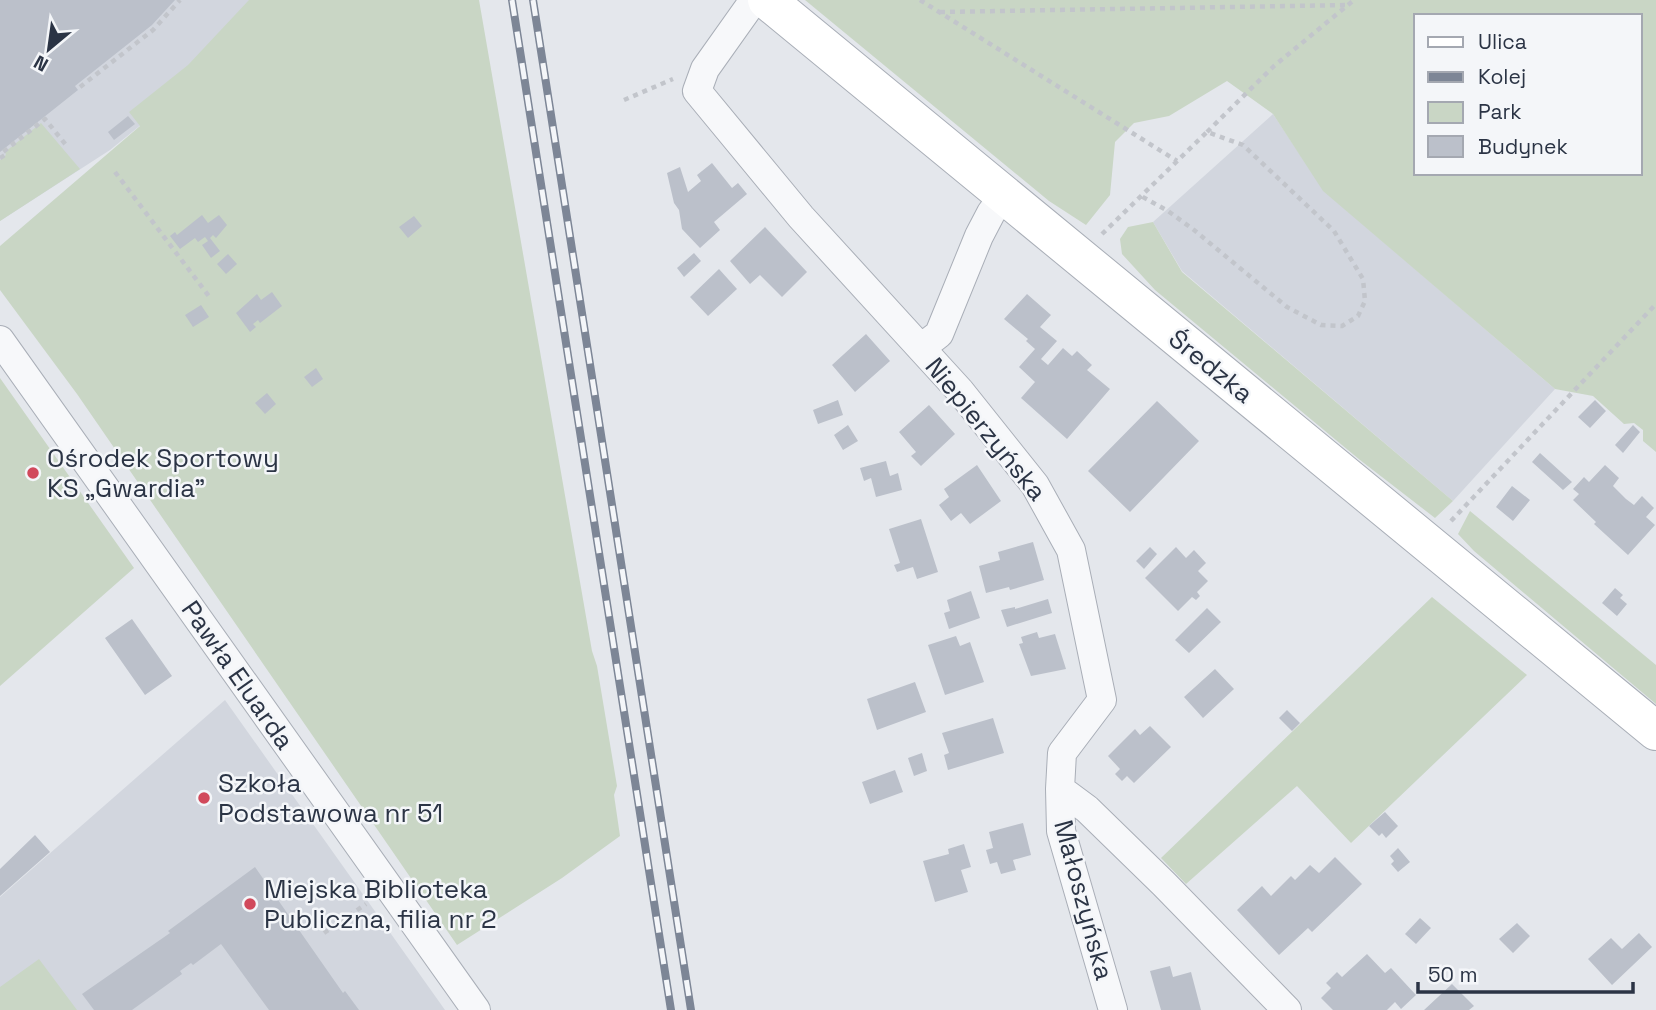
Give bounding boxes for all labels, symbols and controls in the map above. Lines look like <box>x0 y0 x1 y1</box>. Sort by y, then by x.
north arrow <box>14 14 84 84</box>
legend <box>1414 14 1642 175</box>
text: Ulica <box>1478 28 1527 55</box>
text: N <box>29 49 53 77</box>
text: Kolej <box>1478 63 1526 90</box>
text: Park <box>1478 98 1522 125</box>
text: Budynek <box>1478 133 1568 160</box>
street label: Średzka <box>1162 321 1260 411</box>
street label: Niepierzyńska <box>918 350 1054 508</box>
place label: Ośrodek Sportowy KS „Gwardia” <box>47 441 279 505</box>
marker: Ośrodek Sportowy KS „Gwardia” <box>25 465 41 481</box>
street label: Pawła Eluarda <box>174 594 302 756</box>
place label: Szkoła Podstawowa nr 51 <box>218 766 443 830</box>
marker: Szkoła Podstawowa nr 51 <box>196 790 212 806</box>
street label: Małoszyńska <box>1046 816 1122 984</box>
place label: Miejska Biblioteka Publiczna, filia nr 2 <box>264 872 497 936</box>
marker: Miejska Biblioteka Publiczna, filia nr 2 <box>242 896 258 912</box>
scale bar <box>1418 950 1633 994</box>
text: 50 m <box>1428 961 1478 988</box>

